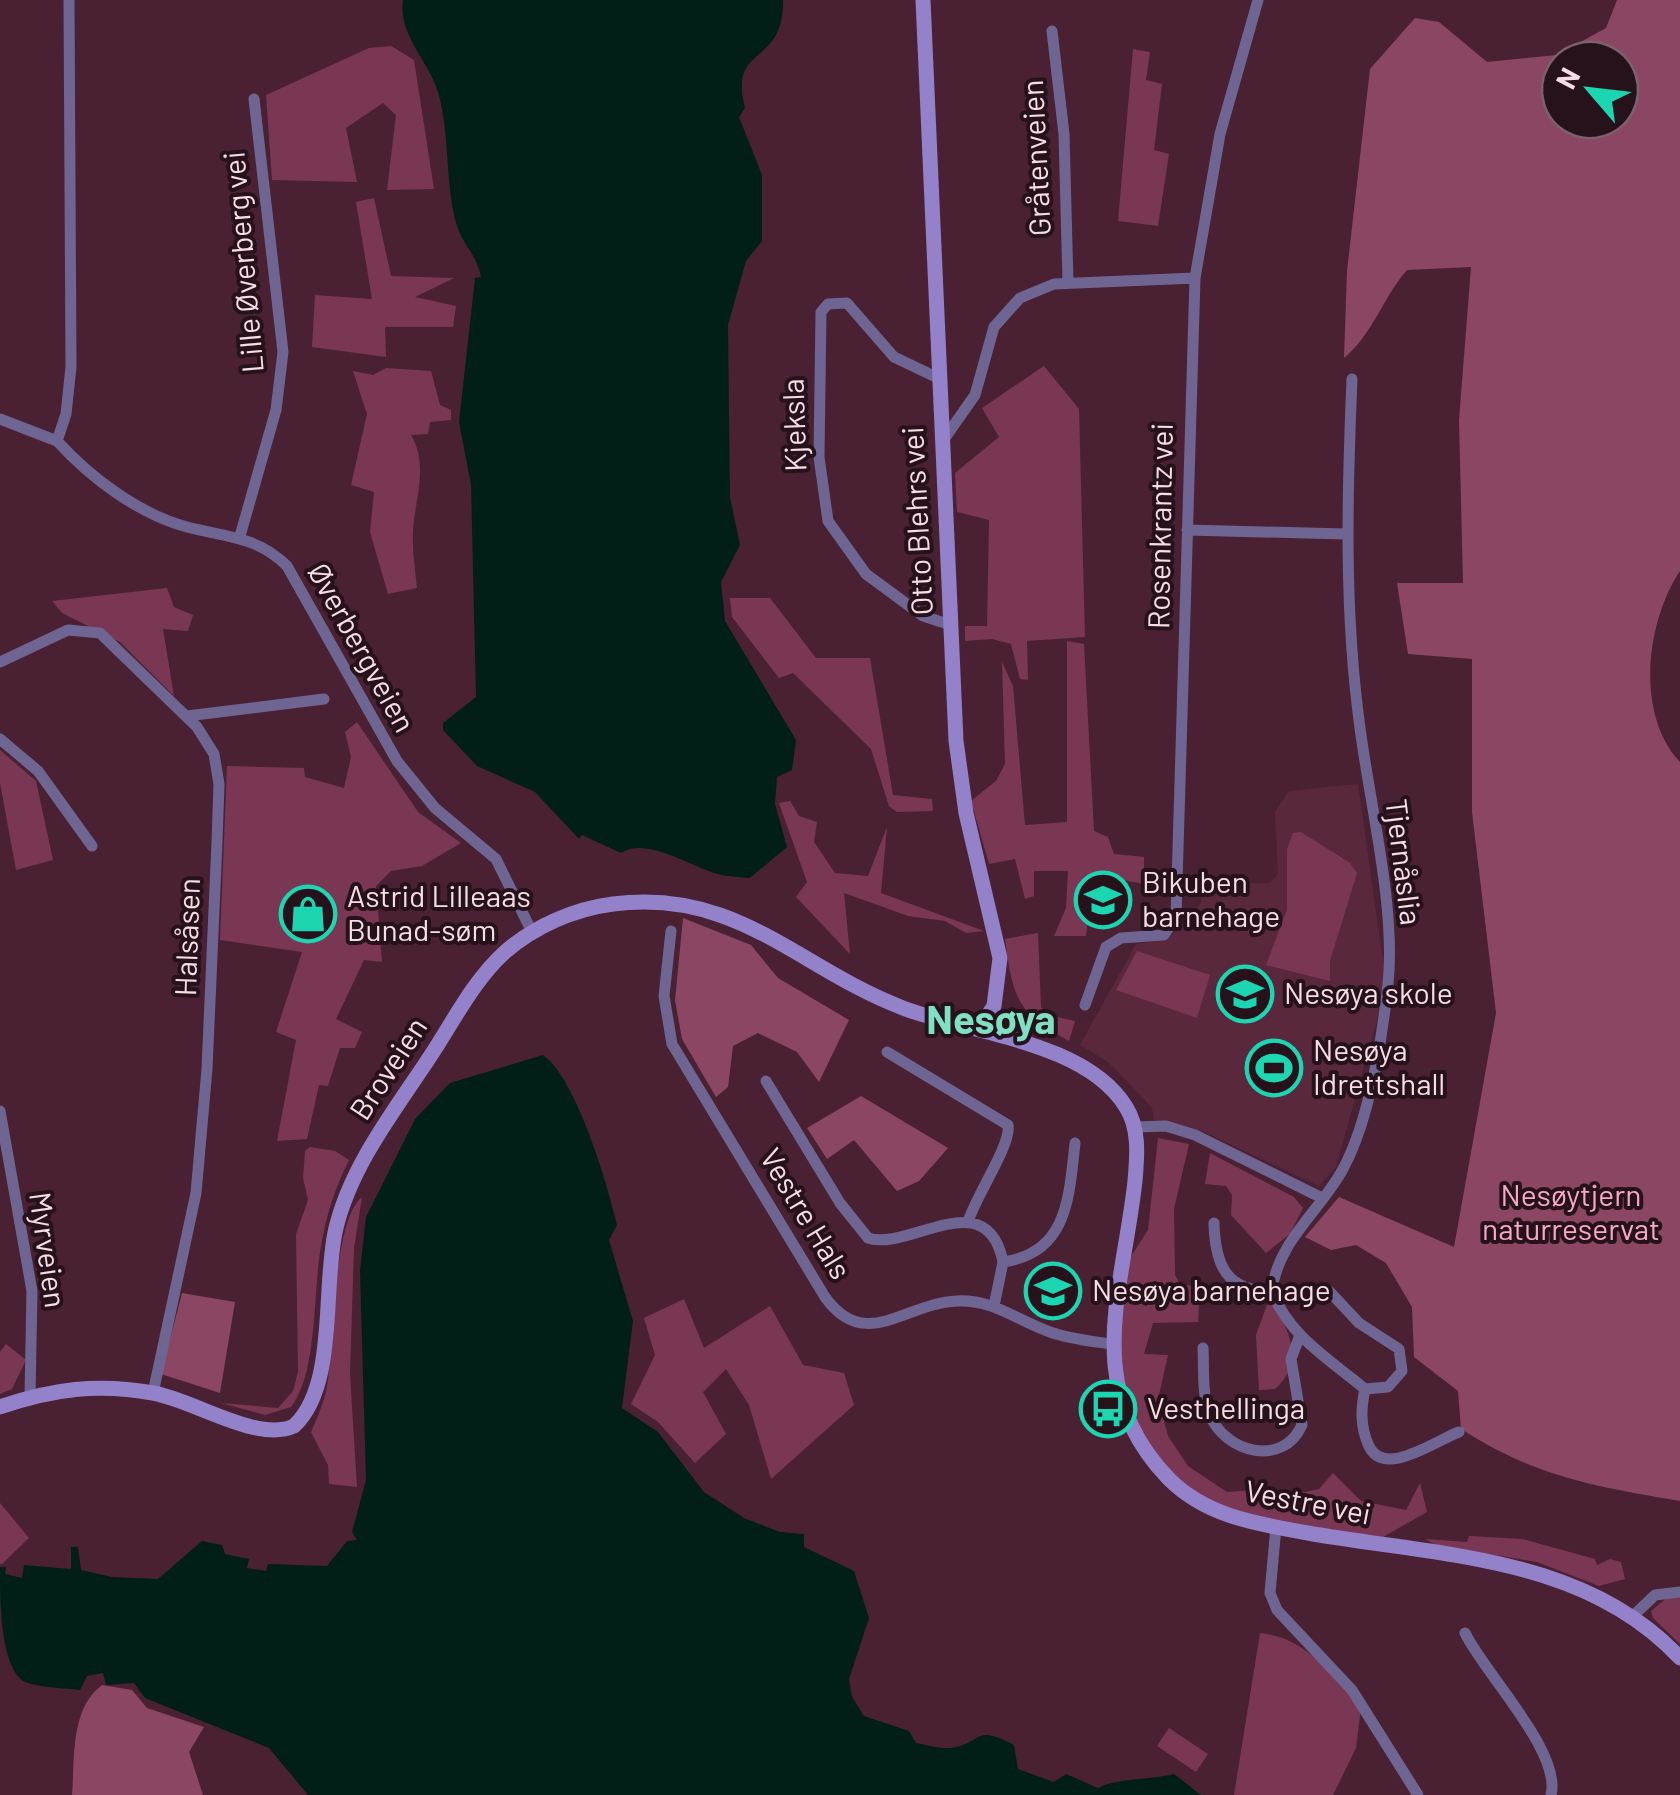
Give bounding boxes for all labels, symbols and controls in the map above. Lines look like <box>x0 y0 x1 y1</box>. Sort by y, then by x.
north arrow <box>1540 40 1640 140</box>
text: N <box>1548 62 1586 94</box>
street label: Gråtenveien <box>1013 79 1057 237</box>
street label: Lille Øverberg vei <box>214 150 270 374</box>
street label: Kjeksla <box>773 378 813 472</box>
street label: Rosenkrantz vei <box>1139 423 1179 629</box>
street label: Otto Blehrs vei <box>893 426 939 616</box>
street label: Øverbergveien <box>302 556 424 738</box>
street label: Tjernåslia <box>1379 796 1431 927</box>
place label: Bikuben barnehage <box>1142 863 1280 933</box>
school or university icon: Bikuben barnehage <box>1073 870 1133 930</box>
street label: Halsåsen <box>166 877 206 997</box>
place label: Astrid Lilleaas Bunad-søm <box>347 877 531 947</box>
shop icon: Astrid Lilleaas Bunad-søm <box>278 884 338 944</box>
school or university icon: Nesøya skole <box>1215 964 1275 1024</box>
place label: Nesøya skole <box>1284 974 1453 1010</box>
district label: Nesøya <box>926 994 1056 1042</box>
street label: Broveien <box>341 1010 434 1126</box>
place label: Nesøya Idrettshall <box>1313 1031 1445 1101</box>
sports icon: Nesøya Idrettshall <box>1244 1038 1304 1098</box>
street label: Vestre Hals <box>754 1141 860 1285</box>
park label: Nesøytjern naturreservat <box>1482 1176 1660 1246</box>
street label: Myrveien <box>23 1189 75 1310</box>
school or university icon: Nesøya barnehage <box>1023 1261 1083 1321</box>
place label: Nesøya barnehage <box>1092 1271 1331 1307</box>
bus stop icon: Vesthellinga <box>1078 1379 1138 1439</box>
place label: Vesthellinga <box>1147 1389 1305 1425</box>
street label: Vestre vei <box>1242 1471 1374 1531</box>

